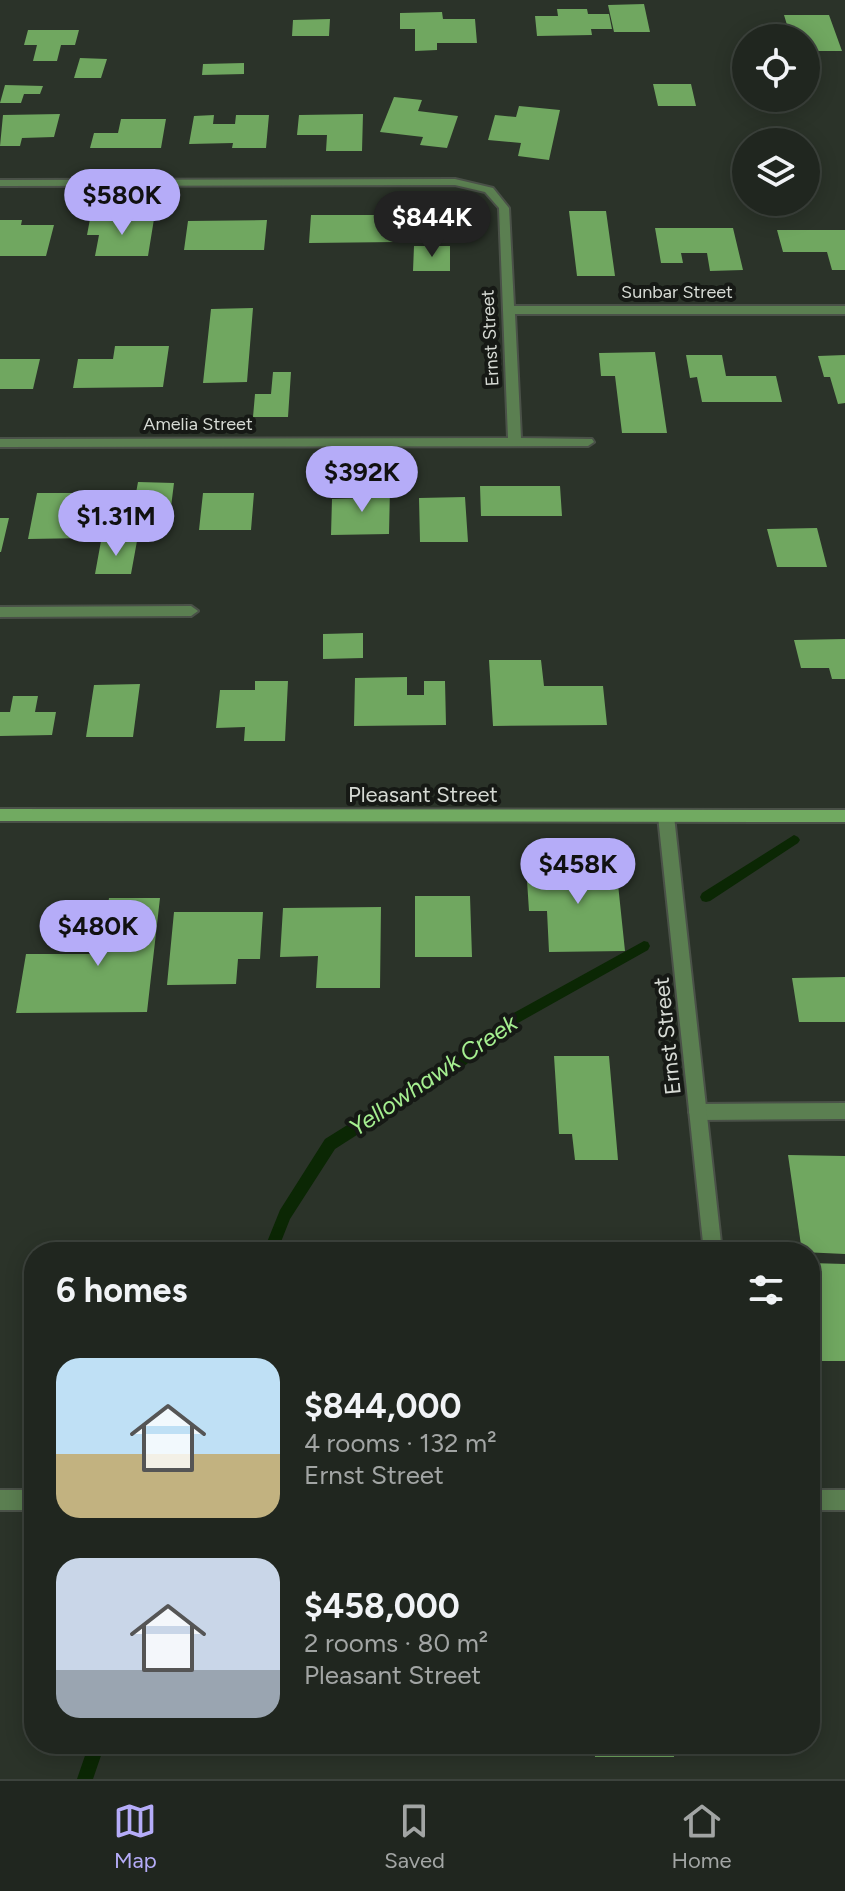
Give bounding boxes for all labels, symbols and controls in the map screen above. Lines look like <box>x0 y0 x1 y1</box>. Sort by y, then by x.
map controls <box>732 24 820 216</box>
button: locate <box>732 24 820 112</box>
button: layers <box>732 128 820 216</box>
pin: $580K <box>66 169 178 237</box>
text: $580K <box>82 179 162 211</box>
pin: $844K <box>376 191 488 259</box>
text: $844K <box>392 201 472 233</box>
street label: Sunbar Street <box>621 281 733 303</box>
street label: Ernst Street <box>476 289 504 387</box>
street label: Amelia Street <box>143 413 253 435</box>
pin: $392K <box>306 446 418 514</box>
text: $392K <box>324 456 400 488</box>
pin: $1.31M <box>51 490 181 558</box>
text: $1.31M <box>76 500 156 532</box>
street label: Pleasant Street <box>348 781 498 808</box>
pin: $458K <box>522 838 634 906</box>
text: $458K <box>538 848 618 880</box>
pin: $480K <box>42 900 154 968</box>
text: $480K <box>58 910 138 942</box>
street label: Ernst Street <box>647 976 687 1096</box>
water label: Yellowhawk Creek <box>343 1007 524 1142</box>
icon: filters <box>744 1268 788 1312</box>
text: 6 homes <box>56 1270 187 1311</box>
text: $844,000 <box>304 1386 462 1427</box>
icon: home <box>120 1390 216 1486</box>
text: 4 rooms · 132 m² <box>304 1427 497 1459</box>
text: Ernst Street <box>304 1459 444 1491</box>
text: $458,000 <box>304 1586 460 1627</box>
icon: home <box>120 1590 216 1686</box>
text: 2 rooms · 80 m² <box>304 1627 488 1659</box>
text: Pleasant Street <box>304 1659 481 1691</box>
tab: Map <box>113 1799 157 1874</box>
tab: Saved <box>384 1799 445 1874</box>
tab: Home <box>672 1799 732 1874</box>

